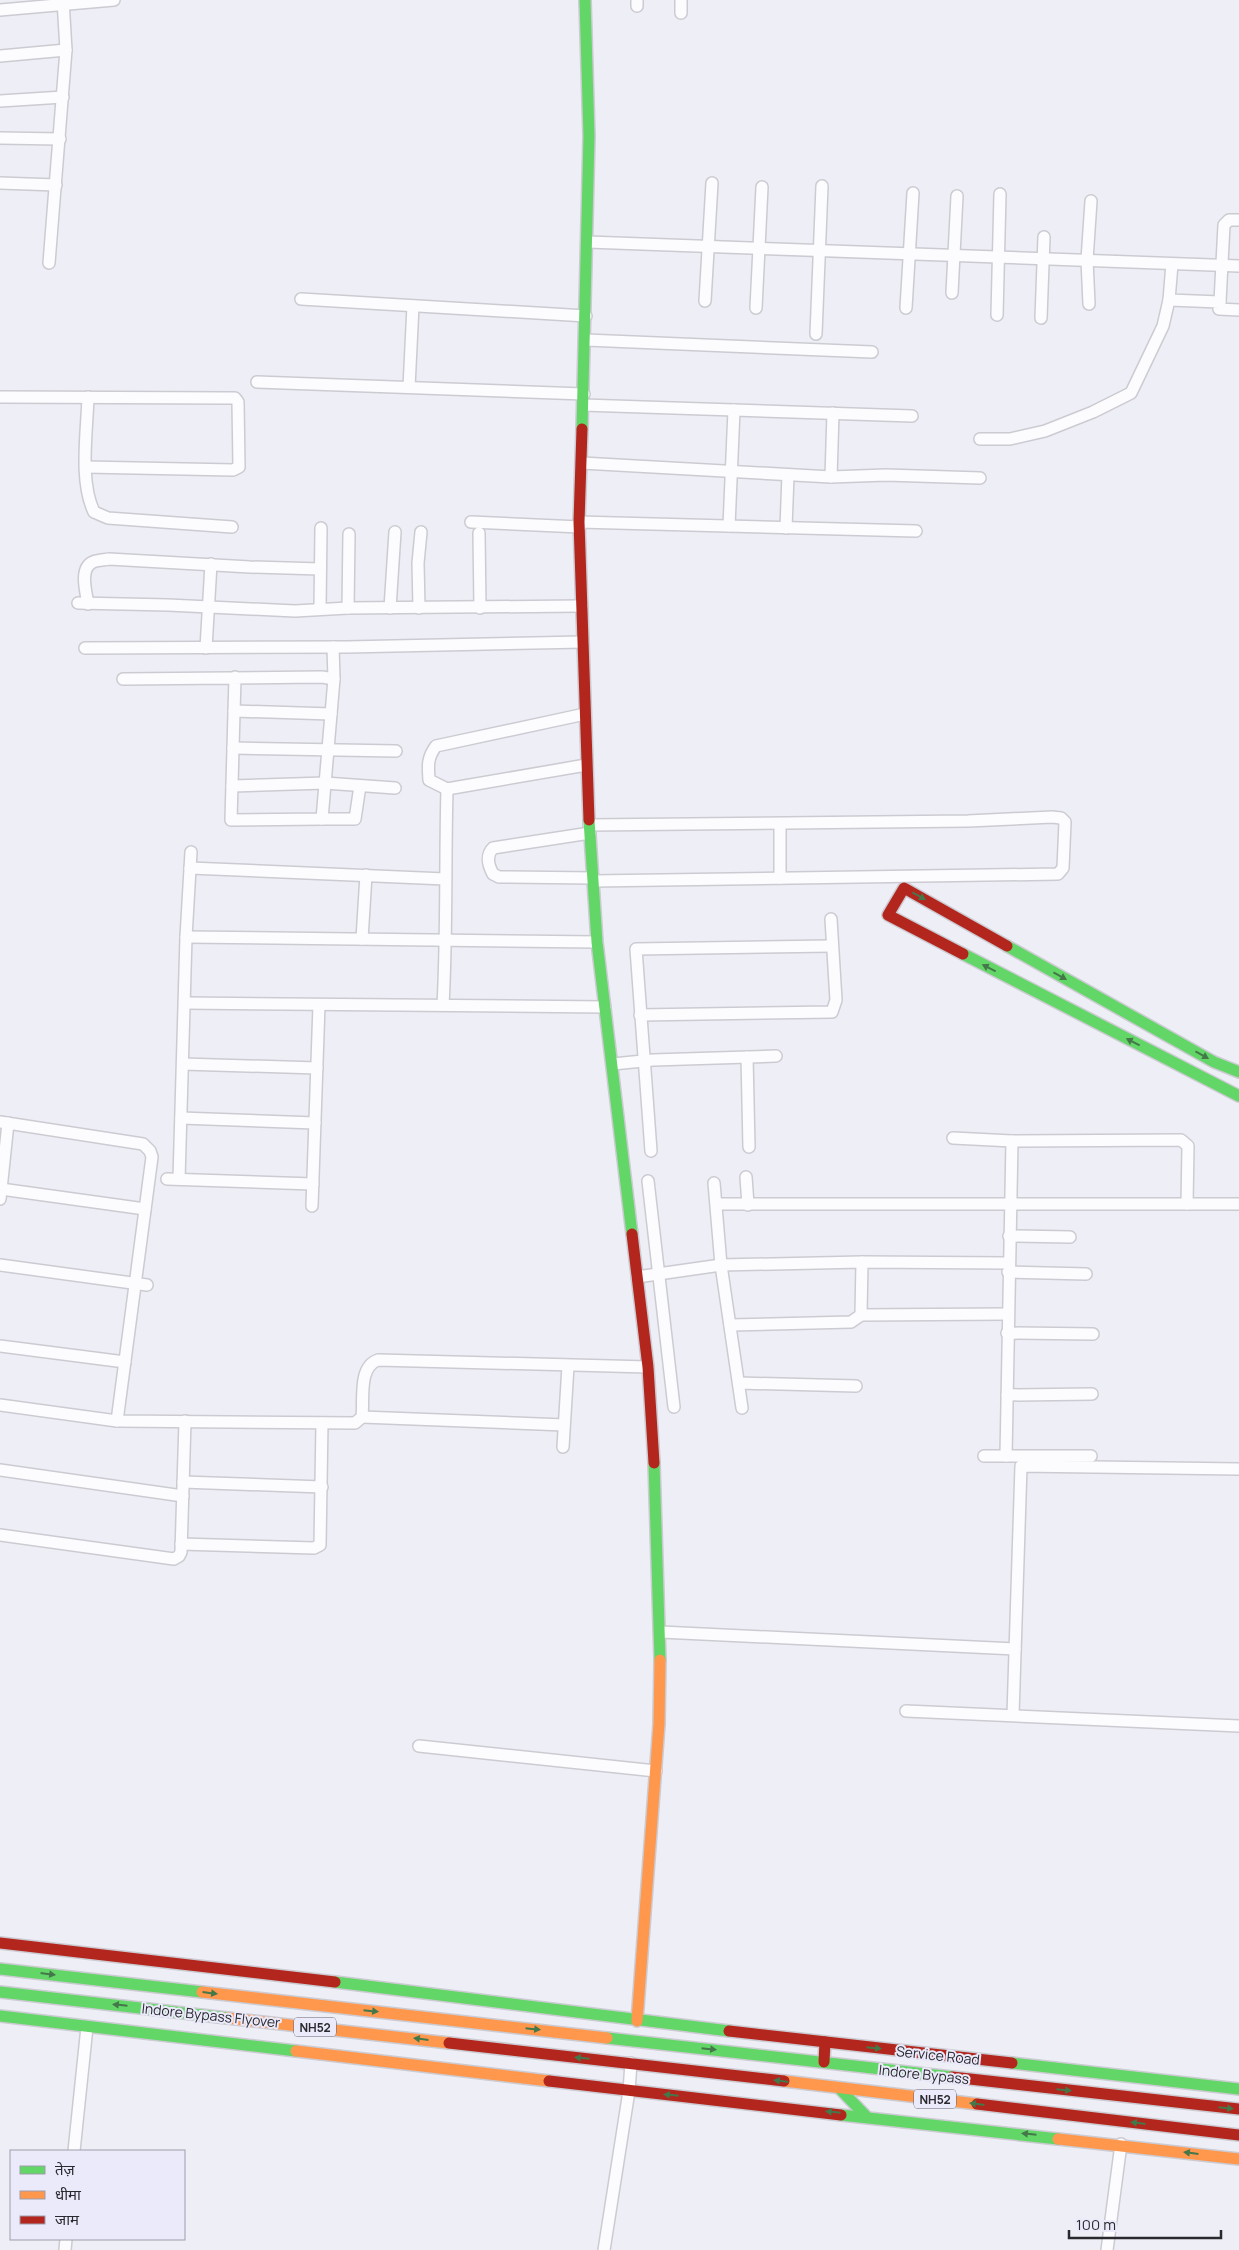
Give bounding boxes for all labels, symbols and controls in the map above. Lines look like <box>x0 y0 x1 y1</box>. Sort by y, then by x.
one-way arrow <box>911 892 926 900</box>
one-way arrow <box>982 963 996 972</box>
one-way arrow <box>1053 972 1068 980</box>
one-way arrow <box>1126 1038 1140 1046</box>
one-way arrow <box>1195 1051 1209 1060</box>
one-way arrow <box>41 1970 57 1978</box>
one-way arrow <box>202 1989 218 1997</box>
street label: Indore Bypass Flyover <box>141 1998 281 2032</box>
one-way arrow <box>112 2001 128 2009</box>
one-way arrow <box>364 2007 380 2015</box>
road number: NH52 <box>294 2018 336 2036</box>
one-way arrow <box>525 2025 541 2033</box>
one-way arrow <box>413 2035 429 2043</box>
street label: Service Road <box>895 2041 981 2069</box>
one-way arrow <box>866 2044 882 2052</box>
one-way arrow <box>701 2045 717 2053</box>
one-way arrow <box>574 2054 590 2062</box>
street label: Indore Bypass <box>878 2060 970 2088</box>
one-way arrow <box>773 2077 789 2085</box>
one-way arrow <box>1056 2086 1072 2094</box>
road number: NH52 <box>914 2090 956 2108</box>
one-way arrow <box>663 2091 679 2099</box>
one-way arrow <box>969 2100 985 2108</box>
one-way arrow <box>1218 2104 1234 2112</box>
one-way arrow <box>825 2108 841 2116</box>
one-way arrow <box>1130 2119 1146 2127</box>
one-way arrow <box>1021 2130 1037 2138</box>
one-way arrow <box>1182 2149 1198 2157</box>
legend <box>10 2150 185 2240</box>
text: तेज़ <box>55 2159 76 2180</box>
text: धीमा <box>55 2184 82 2205</box>
scale bar <box>1069 2208 1222 2240</box>
text: जाम <box>55 2209 80 2230</box>
text: 100 m <box>1076 2214 1116 2235</box>

